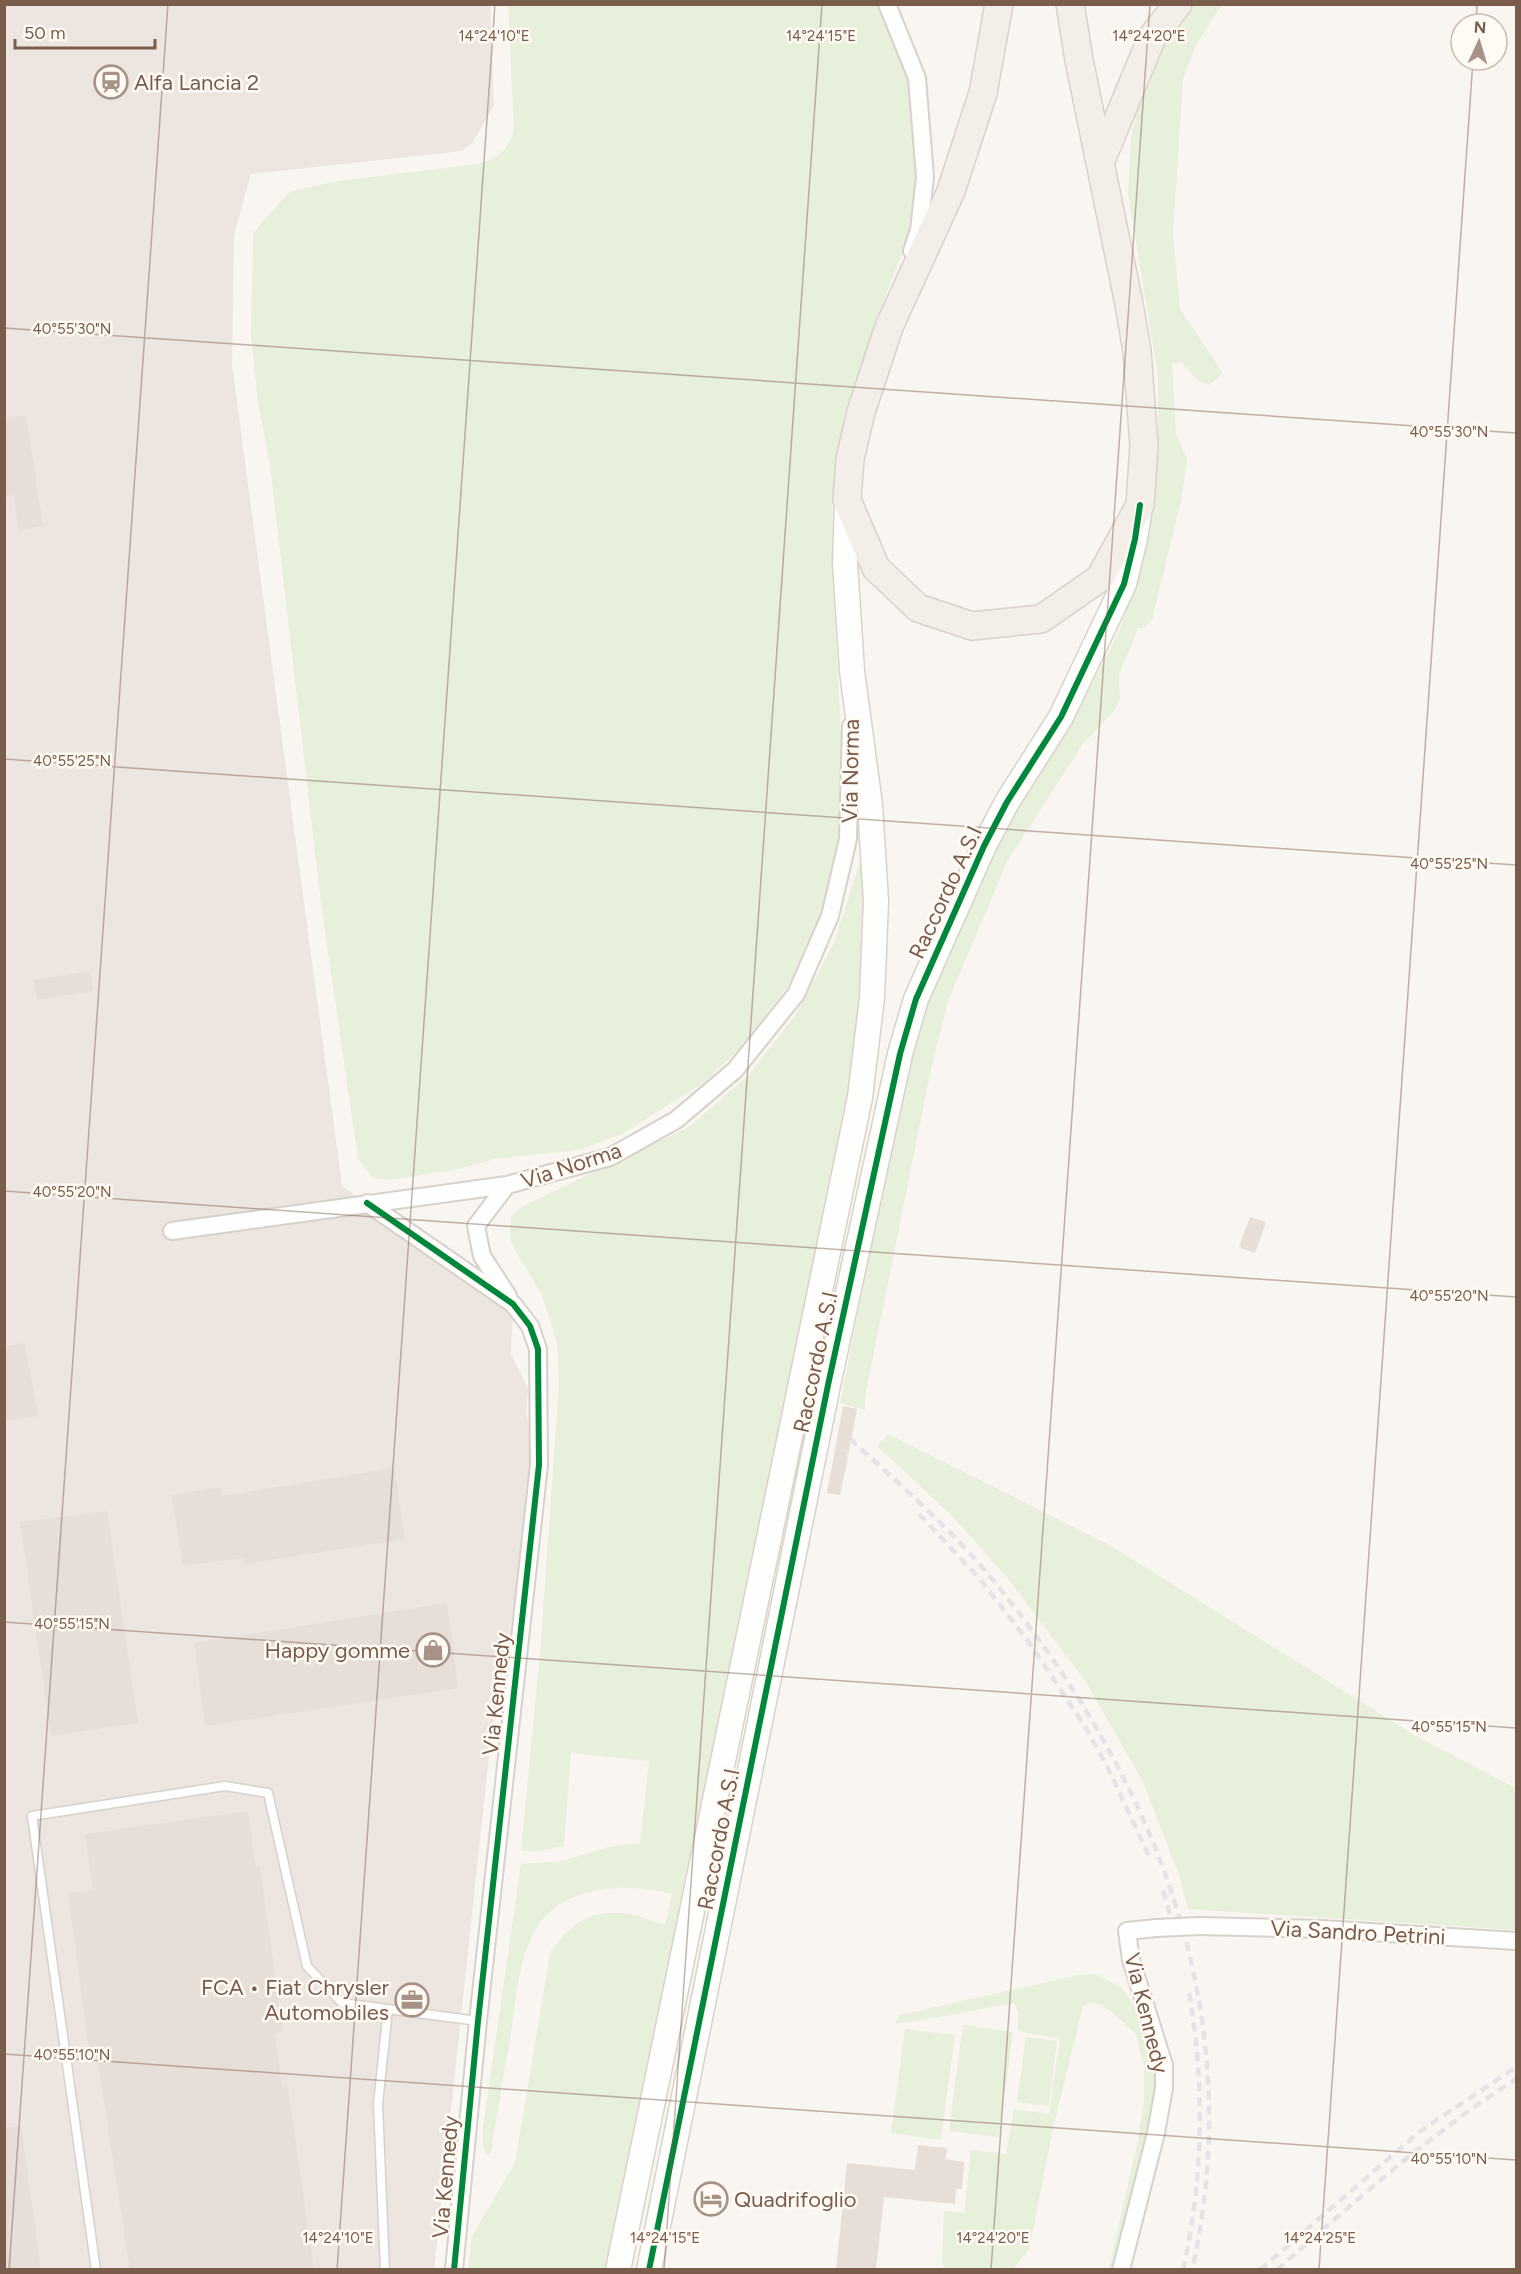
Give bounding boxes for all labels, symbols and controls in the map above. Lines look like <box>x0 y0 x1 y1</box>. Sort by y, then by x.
scale bar <box>15 12 154 50</box>
north arrow <box>1449 12 1509 72</box>
text: N <box>1473 18 1487 37</box>
text: 50 m <box>24 22 66 44</box>
text: 14°24'10"E <box>458 27 530 45</box>
text: 14°24'15"E <box>786 27 856 45</box>
text: 14°24'20"E <box>1112 27 1186 45</box>
station icon: Alfa Lancia 2 <box>93 64 129 100</box>
place label: Alfa Lancia 2 <box>134 69 259 96</box>
text: 40°55'30"N <box>33 320 111 338</box>
text: 40°55'30"N <box>1410 423 1488 441</box>
street label: Via Norma <box>836 719 865 823</box>
text: 40°55'25"N <box>33 752 111 770</box>
street label: Raccordo A.S.I <box>903 821 988 963</box>
text: 40°55'25"N <box>1410 855 1488 873</box>
street label: Via Norma <box>517 1137 625 1194</box>
text: 40°55'20"N <box>32 1183 112 1201</box>
text: 40°55'20"N <box>1409 1287 1489 1305</box>
street label: Raccordo A.S.I <box>787 1289 844 1435</box>
text: 40°55'15"N <box>34 1615 110 1633</box>
street label: Via Kennedy <box>477 1631 516 1757</box>
shop icon: Happy gomme <box>415 1632 451 1668</box>
place label: Happy gomme <box>264 1637 410 1664</box>
text: 40°55'15"N <box>1411 1718 1487 1736</box>
street label: Raccordo A.S.I <box>692 1766 745 1912</box>
street label: Via Sandro Petrini <box>1270 1914 1446 1951</box>
street label: Via Kennedy <box>1119 1950 1175 2077</box>
place label: FCA • Fiat Chrysler Automobiles <box>201 1974 390 2026</box>
office icon: FCA • Fiat Chrysler Automobiles <box>394 1982 430 2018</box>
text: 40°55'10"N <box>34 2046 110 2064</box>
street label: Via Kennedy <box>427 2114 464 2240</box>
text: 40°55'10"N <box>1411 2150 1487 2168</box>
hotel icon: Quadrifoglio <box>693 2181 729 2217</box>
place label: Quadrifoglio <box>734 2186 857 2213</box>
text: 14°24'10"E <box>302 2229 374 2247</box>
text: 14°24'15"E <box>630 2229 700 2247</box>
text: 14°24'20"E <box>956 2229 1030 2247</box>
text: 14°24'25"E <box>1284 2229 1356 2247</box>

